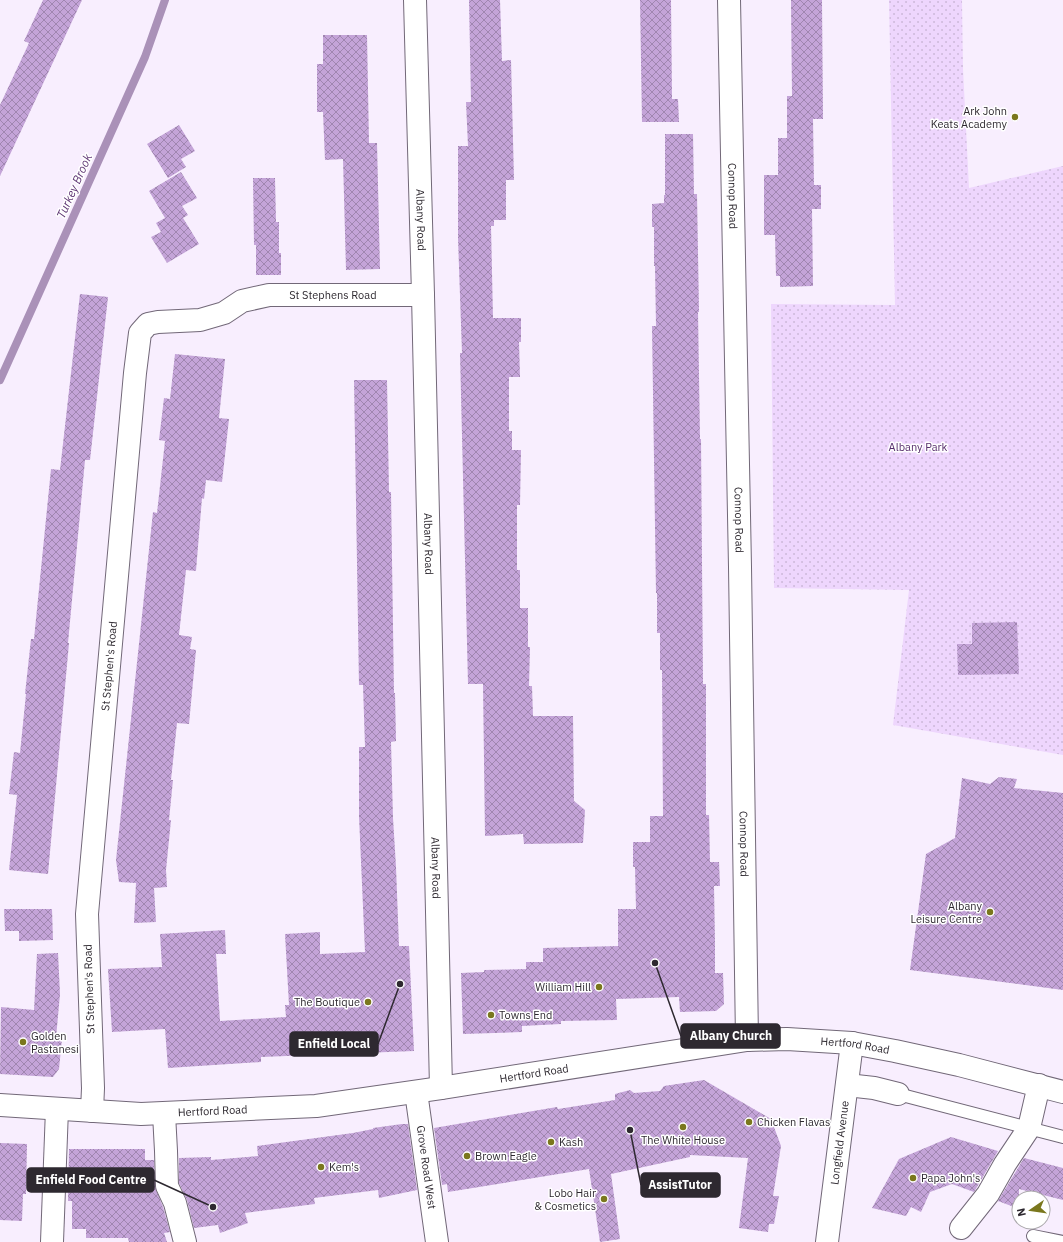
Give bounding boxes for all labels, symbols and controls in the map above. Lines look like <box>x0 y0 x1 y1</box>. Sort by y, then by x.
place label: Ark John Keats Academy <box>931 104 1008 131</box>
marker: Ark John Keats Academy <box>1010 112 1020 122</box>
water label: Turkey Brook <box>53 151 95 221</box>
street label: Connop Road <box>725 163 740 229</box>
street label: Albany Road <box>413 189 429 251</box>
street label: St Stephens Road <box>289 288 377 302</box>
park label: Albany Park <box>889 440 948 454</box>
street label: Connop Road <box>731 487 747 553</box>
street label: Albany Road <box>421 513 436 575</box>
street label: St Stephen's Road <box>98 621 120 711</box>
street label: Connop Road <box>737 811 752 877</box>
street label: Albany Road <box>428 837 444 899</box>
place label: Albany Leisure Centre <box>911 899 983 926</box>
marker: Albany Leisure Centre <box>985 907 995 917</box>
street label: St Stephen's Road <box>80 944 98 1034</box>
place label: William Hill <box>535 980 591 994</box>
marker: William Hill <box>594 982 604 992</box>
place label: The Boutique <box>294 995 360 1009</box>
marker: The Boutique <box>363 997 373 1007</box>
place label: Towns End <box>499 1008 552 1022</box>
marker: Towns End <box>486 1010 496 1020</box>
callout: Albany Church <box>681 1024 780 1048</box>
text: Albany Church <box>690 1028 772 1043</box>
place label: Golden Pastanesi <box>31 1029 79 1056</box>
callout: Enfield Local <box>290 1032 378 1056</box>
street label: Hertford Road <box>820 1034 891 1057</box>
text: Enfield Local <box>298 1036 371 1051</box>
marker: Golden Pastanesi <box>18 1037 28 1047</box>
street label: Hertford Road <box>499 1061 570 1086</box>
street label: Longfield Avenue <box>827 1100 852 1186</box>
street label: Hertford Road <box>178 1102 248 1119</box>
place label: Chicken Flavas <box>757 1115 830 1129</box>
marker: Chicken Flavas <box>744 1117 754 1127</box>
marker: The White House <box>678 1122 688 1132</box>
street label: Grove Road West <box>414 1124 439 1210</box>
place label: The White House <box>641 1133 725 1147</box>
place label: Kash <box>559 1135 583 1149</box>
marker: Kash <box>546 1137 556 1147</box>
place label: Brown Eagle <box>475 1149 537 1163</box>
marker: Brown Eagle <box>462 1151 472 1161</box>
place label: Kem's <box>329 1160 359 1174</box>
marker: Kem's <box>316 1162 326 1172</box>
callout: Enfield Food Centre <box>27 1168 154 1192</box>
place label: Papa John's <box>921 1171 980 1185</box>
text: Enfield Food Centre <box>36 1172 147 1187</box>
callout: AssistTutor <box>641 1173 720 1197</box>
marker: Papa John's <box>908 1173 918 1183</box>
text: AssistTutor <box>648 1177 712 1192</box>
place label: Lobo Hair & Cosmetics <box>534 1186 596 1213</box>
north arrow <box>1011 1190 1051 1230</box>
marker: Lobo Hair & Cosmetics <box>599 1194 609 1204</box>
text: N <box>1014 1207 1029 1218</box>

